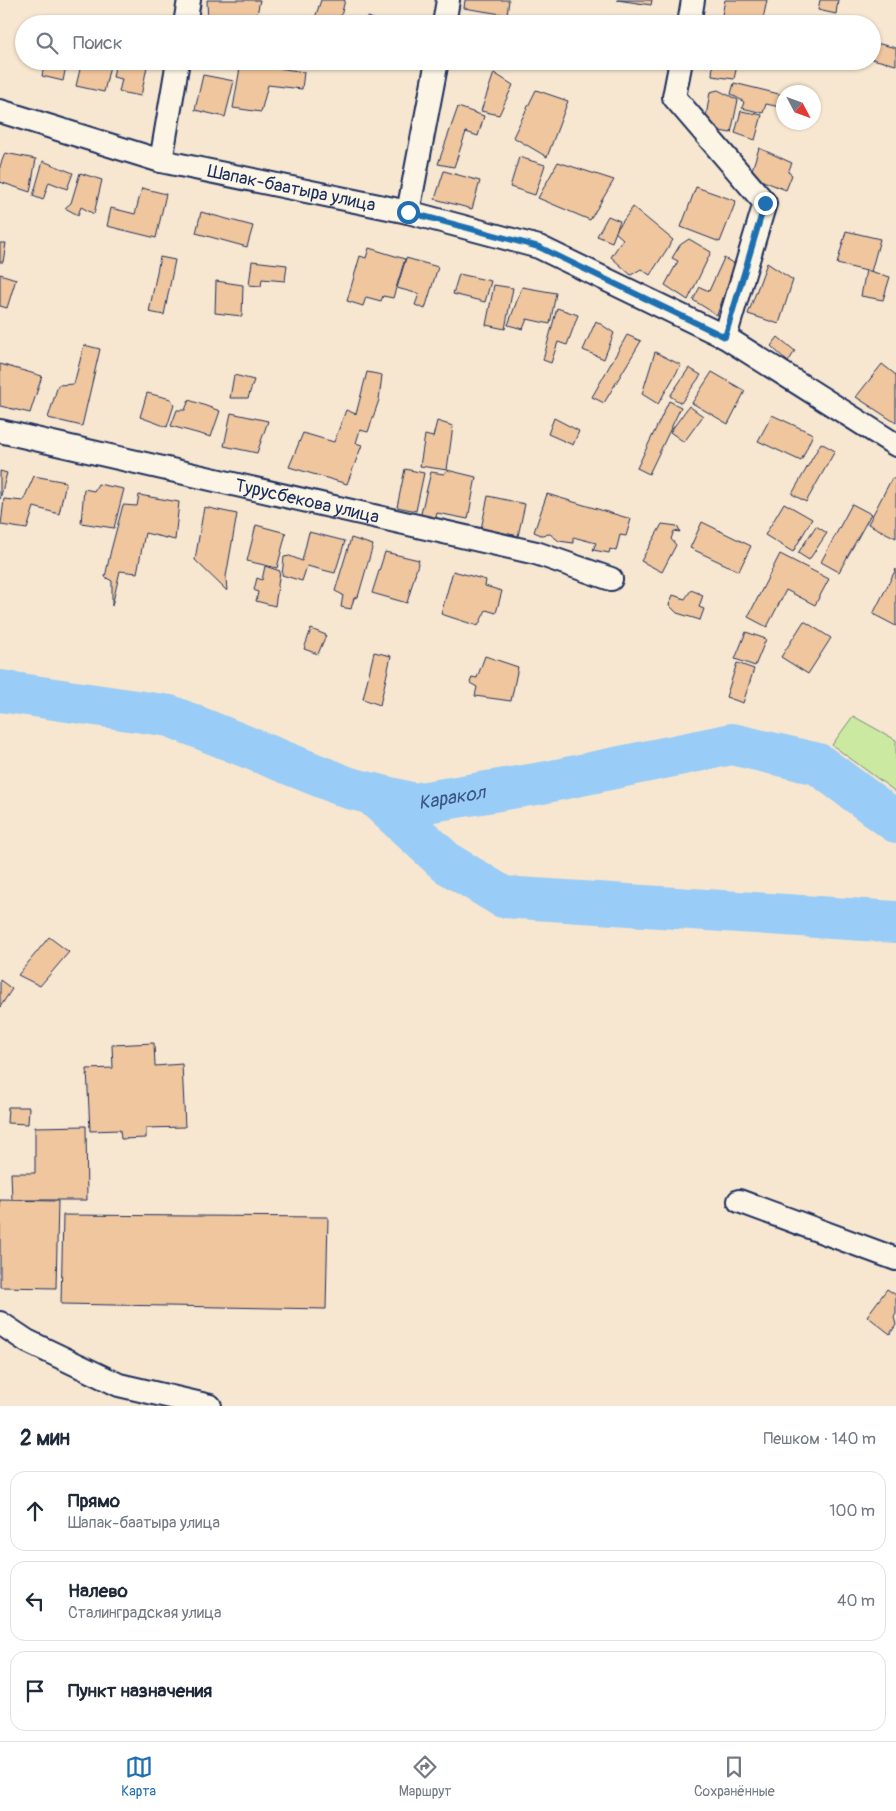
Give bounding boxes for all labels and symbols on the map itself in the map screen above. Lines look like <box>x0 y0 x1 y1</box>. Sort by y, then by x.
north arrow <box>776 85 821 130</box>
street label: Шапак-баатыра улица <box>206 159 378 217</box>
route end <box>754 192 777 215</box>
route start <box>397 201 420 224</box>
street label: Турусбекова улица <box>233 473 381 528</box>
water label: Каракол <box>416 780 489 815</box>

